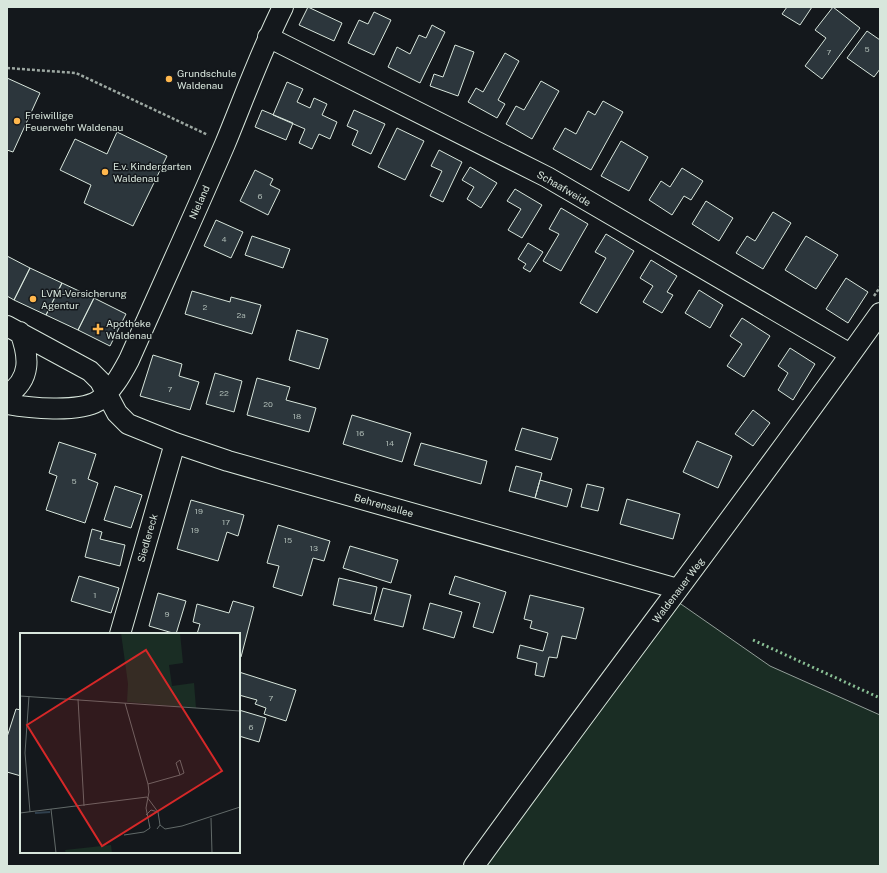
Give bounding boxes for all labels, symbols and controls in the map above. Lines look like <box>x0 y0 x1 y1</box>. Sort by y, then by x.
house number: 5 <box>864 44 870 54</box>
house number: 7 <box>827 47 832 57</box>
place label: Grundschule Waldenau <box>177 67 237 91</box>
marker: Grundschule Waldenau <box>164 74 174 84</box>
place label: Freiwillige Feuerwehr Waldenau <box>25 109 124 133</box>
marker: Freiwillige Feuerwehr Waldenau <box>12 116 22 126</box>
place label: E.v. Kindergarten Waldenau <box>113 160 192 184</box>
marker: E.v. Kindergarten Waldenau <box>100 167 110 177</box>
street label: Schaafweide <box>535 168 593 208</box>
street label: Nieland <box>186 183 212 221</box>
house number: 6 <box>258 191 263 201</box>
house number: 4 <box>221 234 227 244</box>
place label: LVM-Versicherung Agentur <box>41 287 127 311</box>
marker: LVM-Versicherung Agentur <box>28 294 38 304</box>
house number: 2 <box>203 302 208 312</box>
house number: 2a <box>236 310 246 320</box>
place label: Apotheke Waldenau <box>106 317 152 341</box>
marker: Apotheke Waldenau <box>93 324 103 334</box>
house number: 7 <box>168 384 173 394</box>
house number: 22 <box>219 388 229 398</box>
house number: 20 <box>263 399 273 409</box>
house number: 18 <box>293 411 301 421</box>
house number: 16 <box>356 428 364 438</box>
house number: 14 <box>386 438 394 448</box>
house number: 5 <box>71 476 77 486</box>
street label: Behrensallee <box>353 491 415 519</box>
house number: 19 <box>195 506 203 516</box>
street label: Siedlereck <box>134 512 160 564</box>
house number: 17 <box>222 517 230 527</box>
house number: 19 <box>191 525 199 535</box>
house number: 15 <box>284 535 292 545</box>
house number: 13 <box>310 543 318 553</box>
street label: Waldenauer Weg <box>649 555 707 625</box>
house number: 1 <box>93 590 97 600</box>
house number: 9 <box>165 609 170 619</box>
inset map <box>20 633 240 853</box>
house number: 7 <box>269 693 274 703</box>
house number: 6 <box>249 722 254 732</box>

